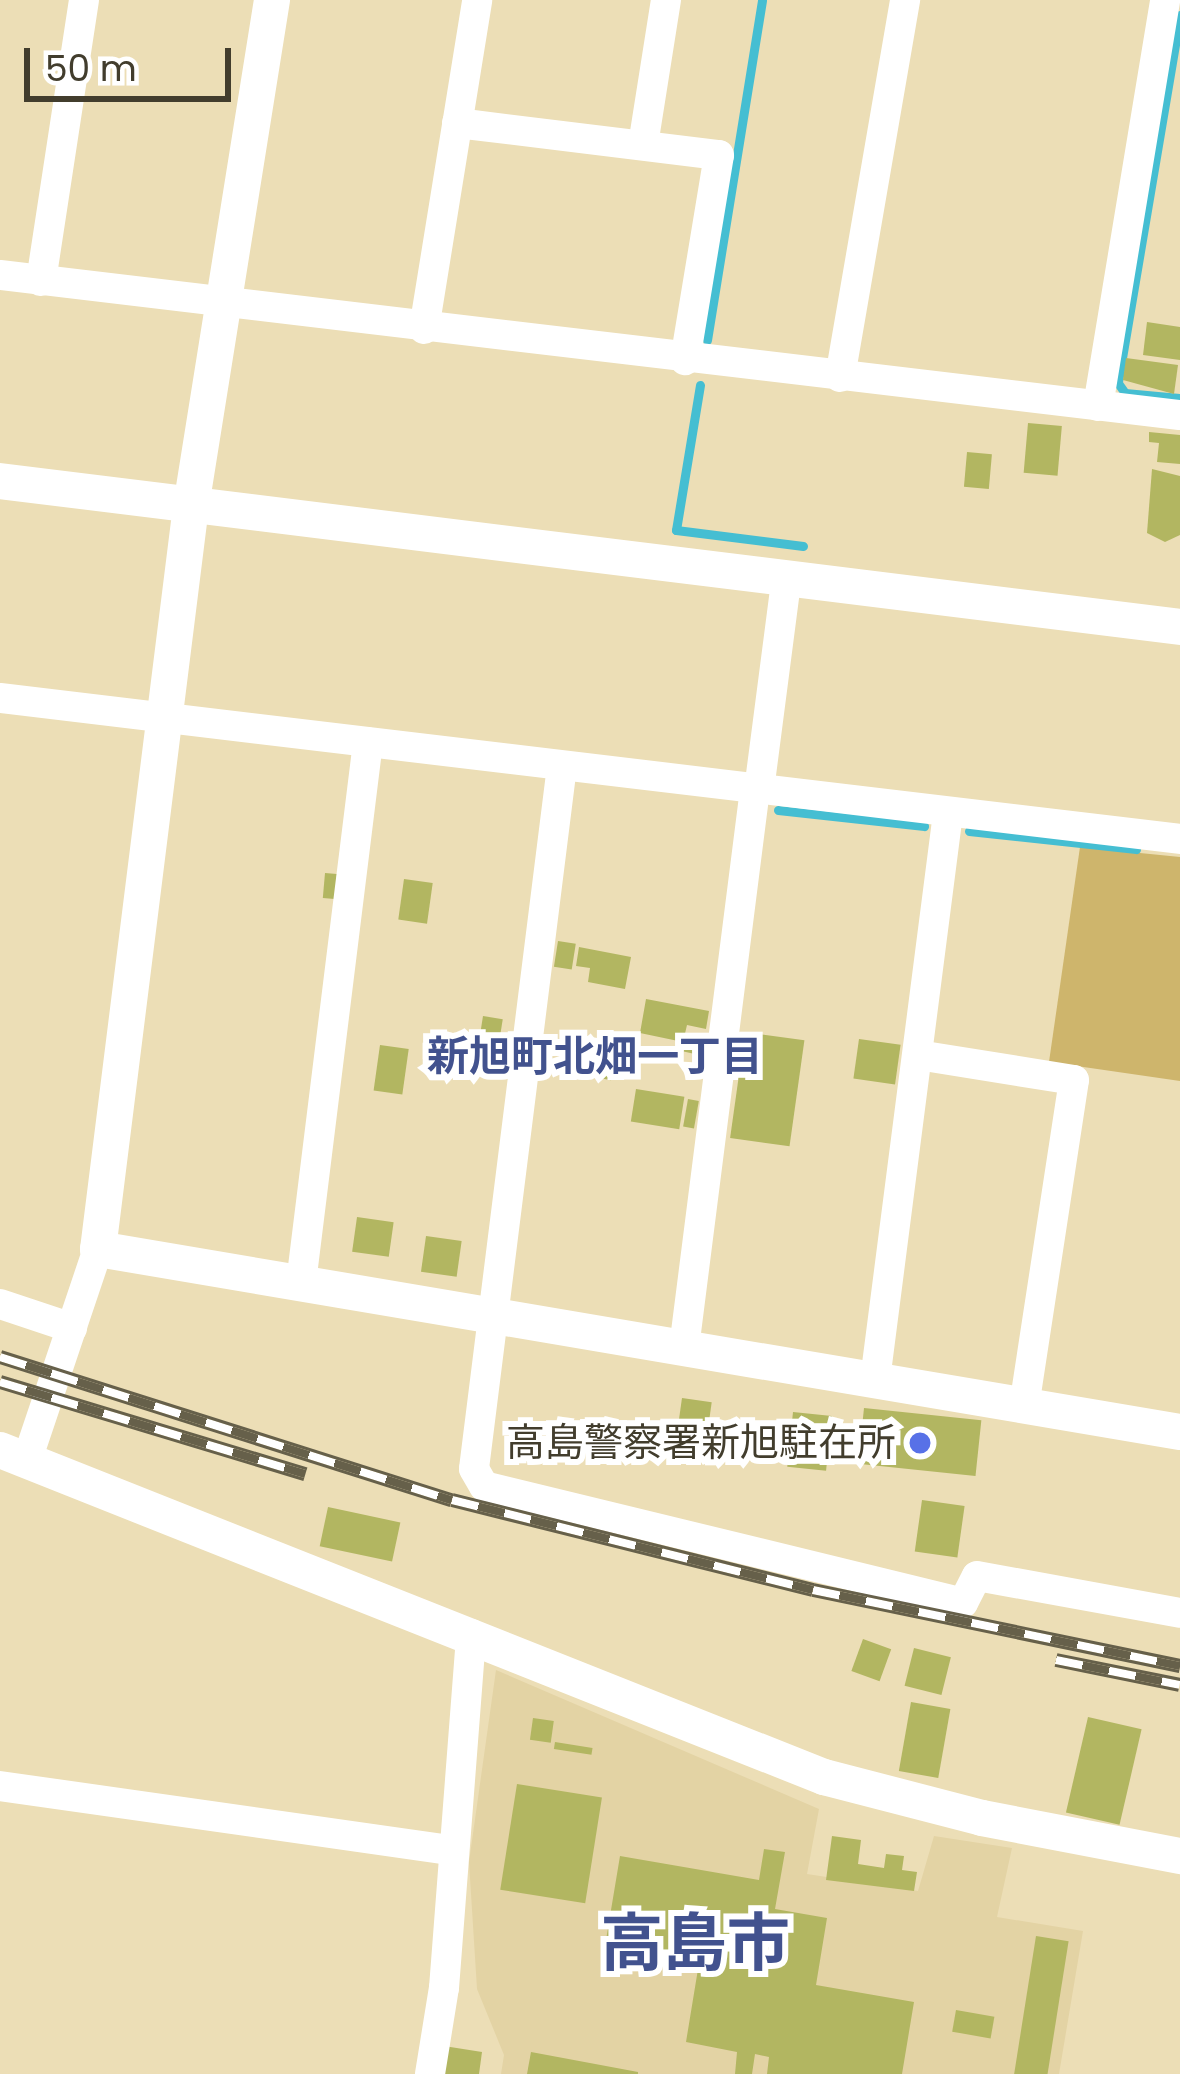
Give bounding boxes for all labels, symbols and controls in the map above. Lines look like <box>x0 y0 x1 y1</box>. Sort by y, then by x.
scale bar <box>30 24 237 98</box>
text: 50 m <box>45 43 137 94</box>
district label: 新旭町北畑一丁目 <box>427 1032 763 1082</box>
place label: 高島警察署新旭駐在所 <box>506 1420 896 1466</box>
marker: 高島警察署新旭駐在所 <box>907 1430 933 1456</box>
district label: 高島市 <box>601 1905 789 1981</box>

